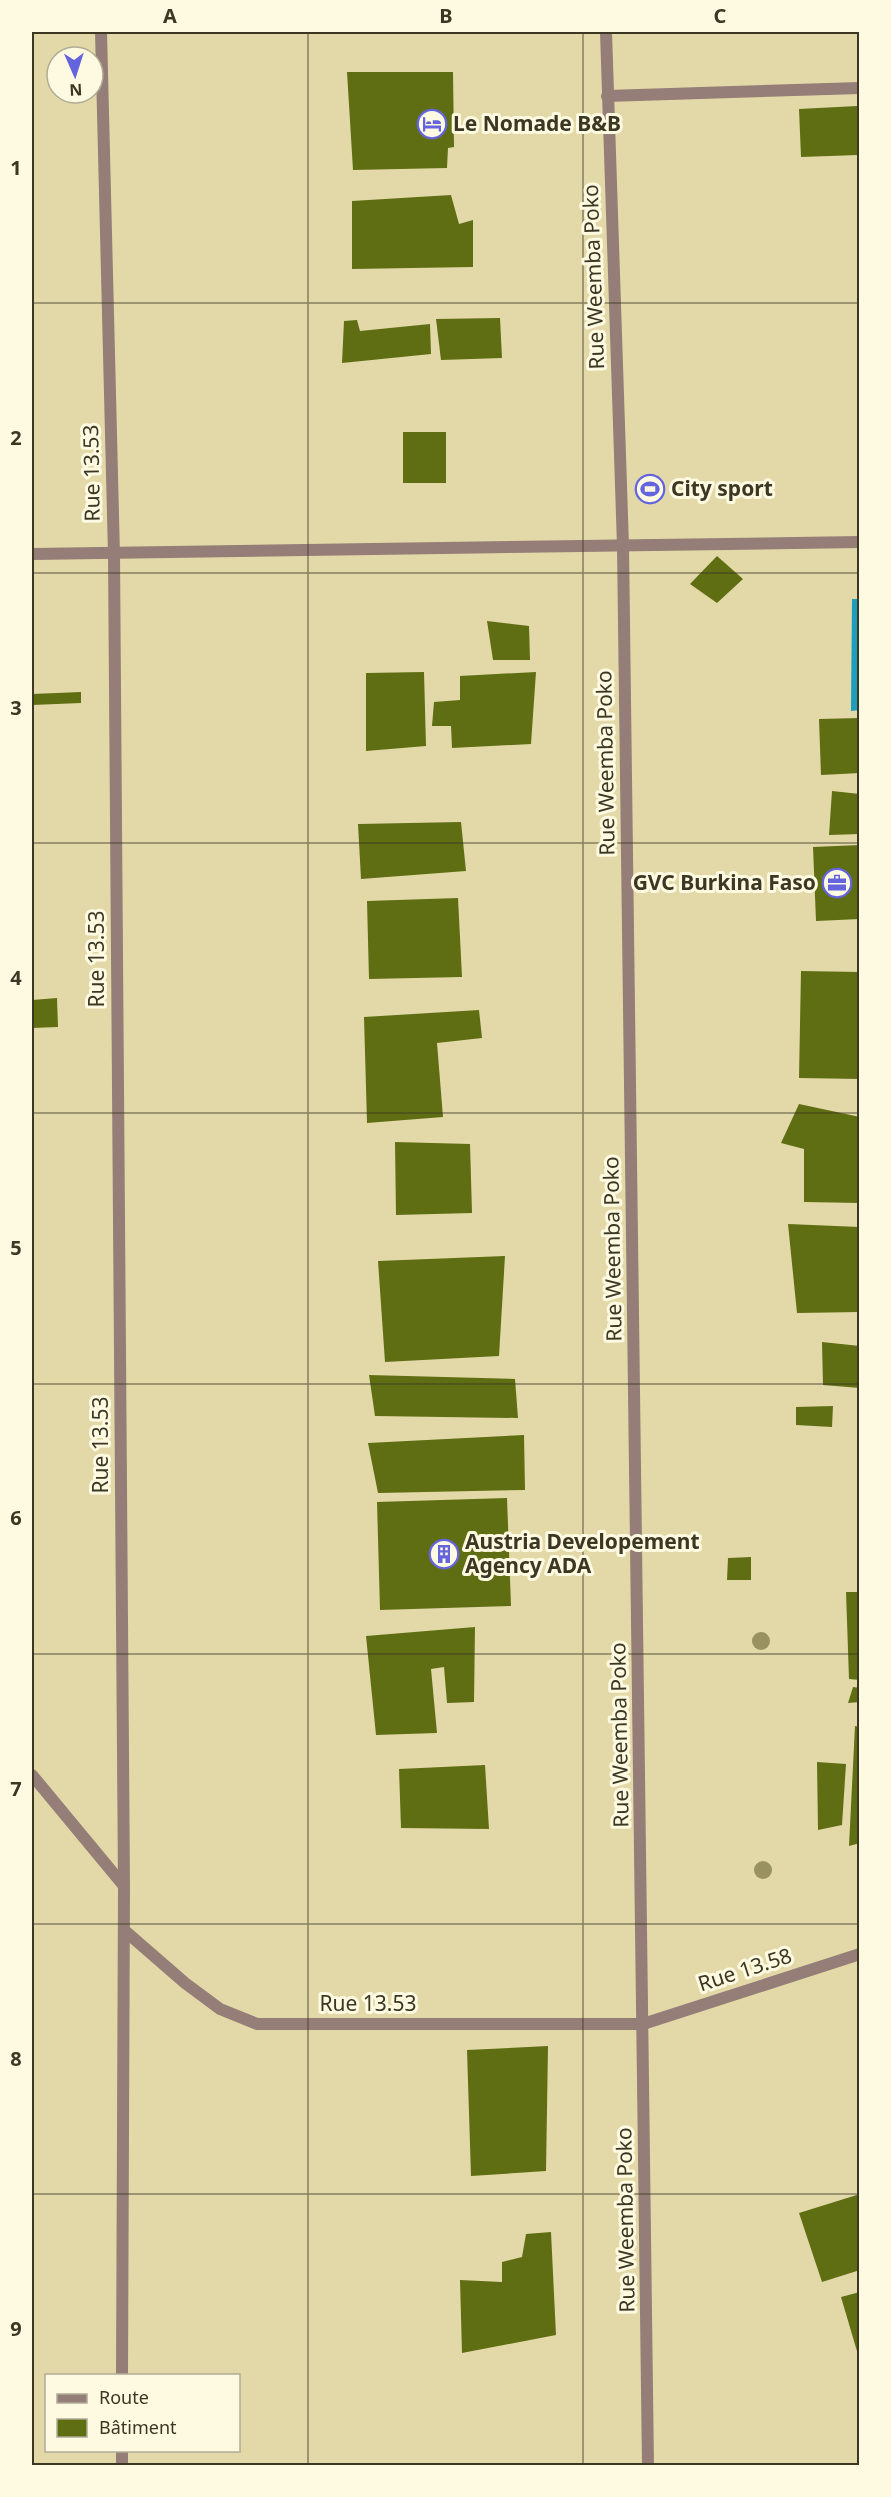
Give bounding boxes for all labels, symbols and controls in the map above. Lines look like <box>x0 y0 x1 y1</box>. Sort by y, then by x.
text: A <box>163 2 177 29</box>
text: B <box>439 2 453 29</box>
text: C <box>714 2 727 29</box>
north arrow <box>45 45 105 105</box>
text: N <box>69 79 83 101</box>
hotel icon: Le Nomade B&B <box>416 108 448 140</box>
place label: Le Nomade B&B <box>453 109 621 137</box>
text: 1 <box>10 154 22 181</box>
street label: Rue Weemba Poko <box>576 184 610 370</box>
text: 2 <box>10 424 22 451</box>
street label: Rue 13.53 <box>76 424 106 522</box>
sports icon: City sport <box>634 473 666 505</box>
place label: City sport <box>671 474 773 502</box>
street label: Rue Weemba Poko <box>589 670 621 856</box>
text: 3 <box>10 694 22 721</box>
office icon: GVC Burkina Faso <box>821 867 853 899</box>
place label: GVC Burkina Faso <box>633 868 816 896</box>
street label: Rue 13.53 <box>82 910 110 1008</box>
text: 4 <box>10 964 22 991</box>
street label: Rue Weemba Poko <box>596 1156 628 1342</box>
text: 5 <box>10 1234 22 1261</box>
street label: Rue 13.53 <box>86 1396 114 1494</box>
text: 6 <box>10 1504 22 1531</box>
place label: Austria Developement Agency ADA <box>465 1527 700 1579</box>
building icon: Austria Developement Agency ADA <box>428 1538 460 1570</box>
street label: Rue Weemba Poko <box>603 1642 635 1828</box>
text: 7 <box>10 1775 22 1802</box>
street label: Rue 13.58 <box>694 1941 795 1997</box>
street label: Rue 13.53 <box>319 1989 417 2017</box>
text: 8 <box>10 2045 22 2072</box>
street label: Rue Weemba Poko <box>609 2127 641 2313</box>
text: 9 <box>10 2315 22 2342</box>
legend <box>45 2374 240 2452</box>
text: Route <box>99 2385 149 2409</box>
text: Bâtiment <box>99 2415 177 2439</box>

